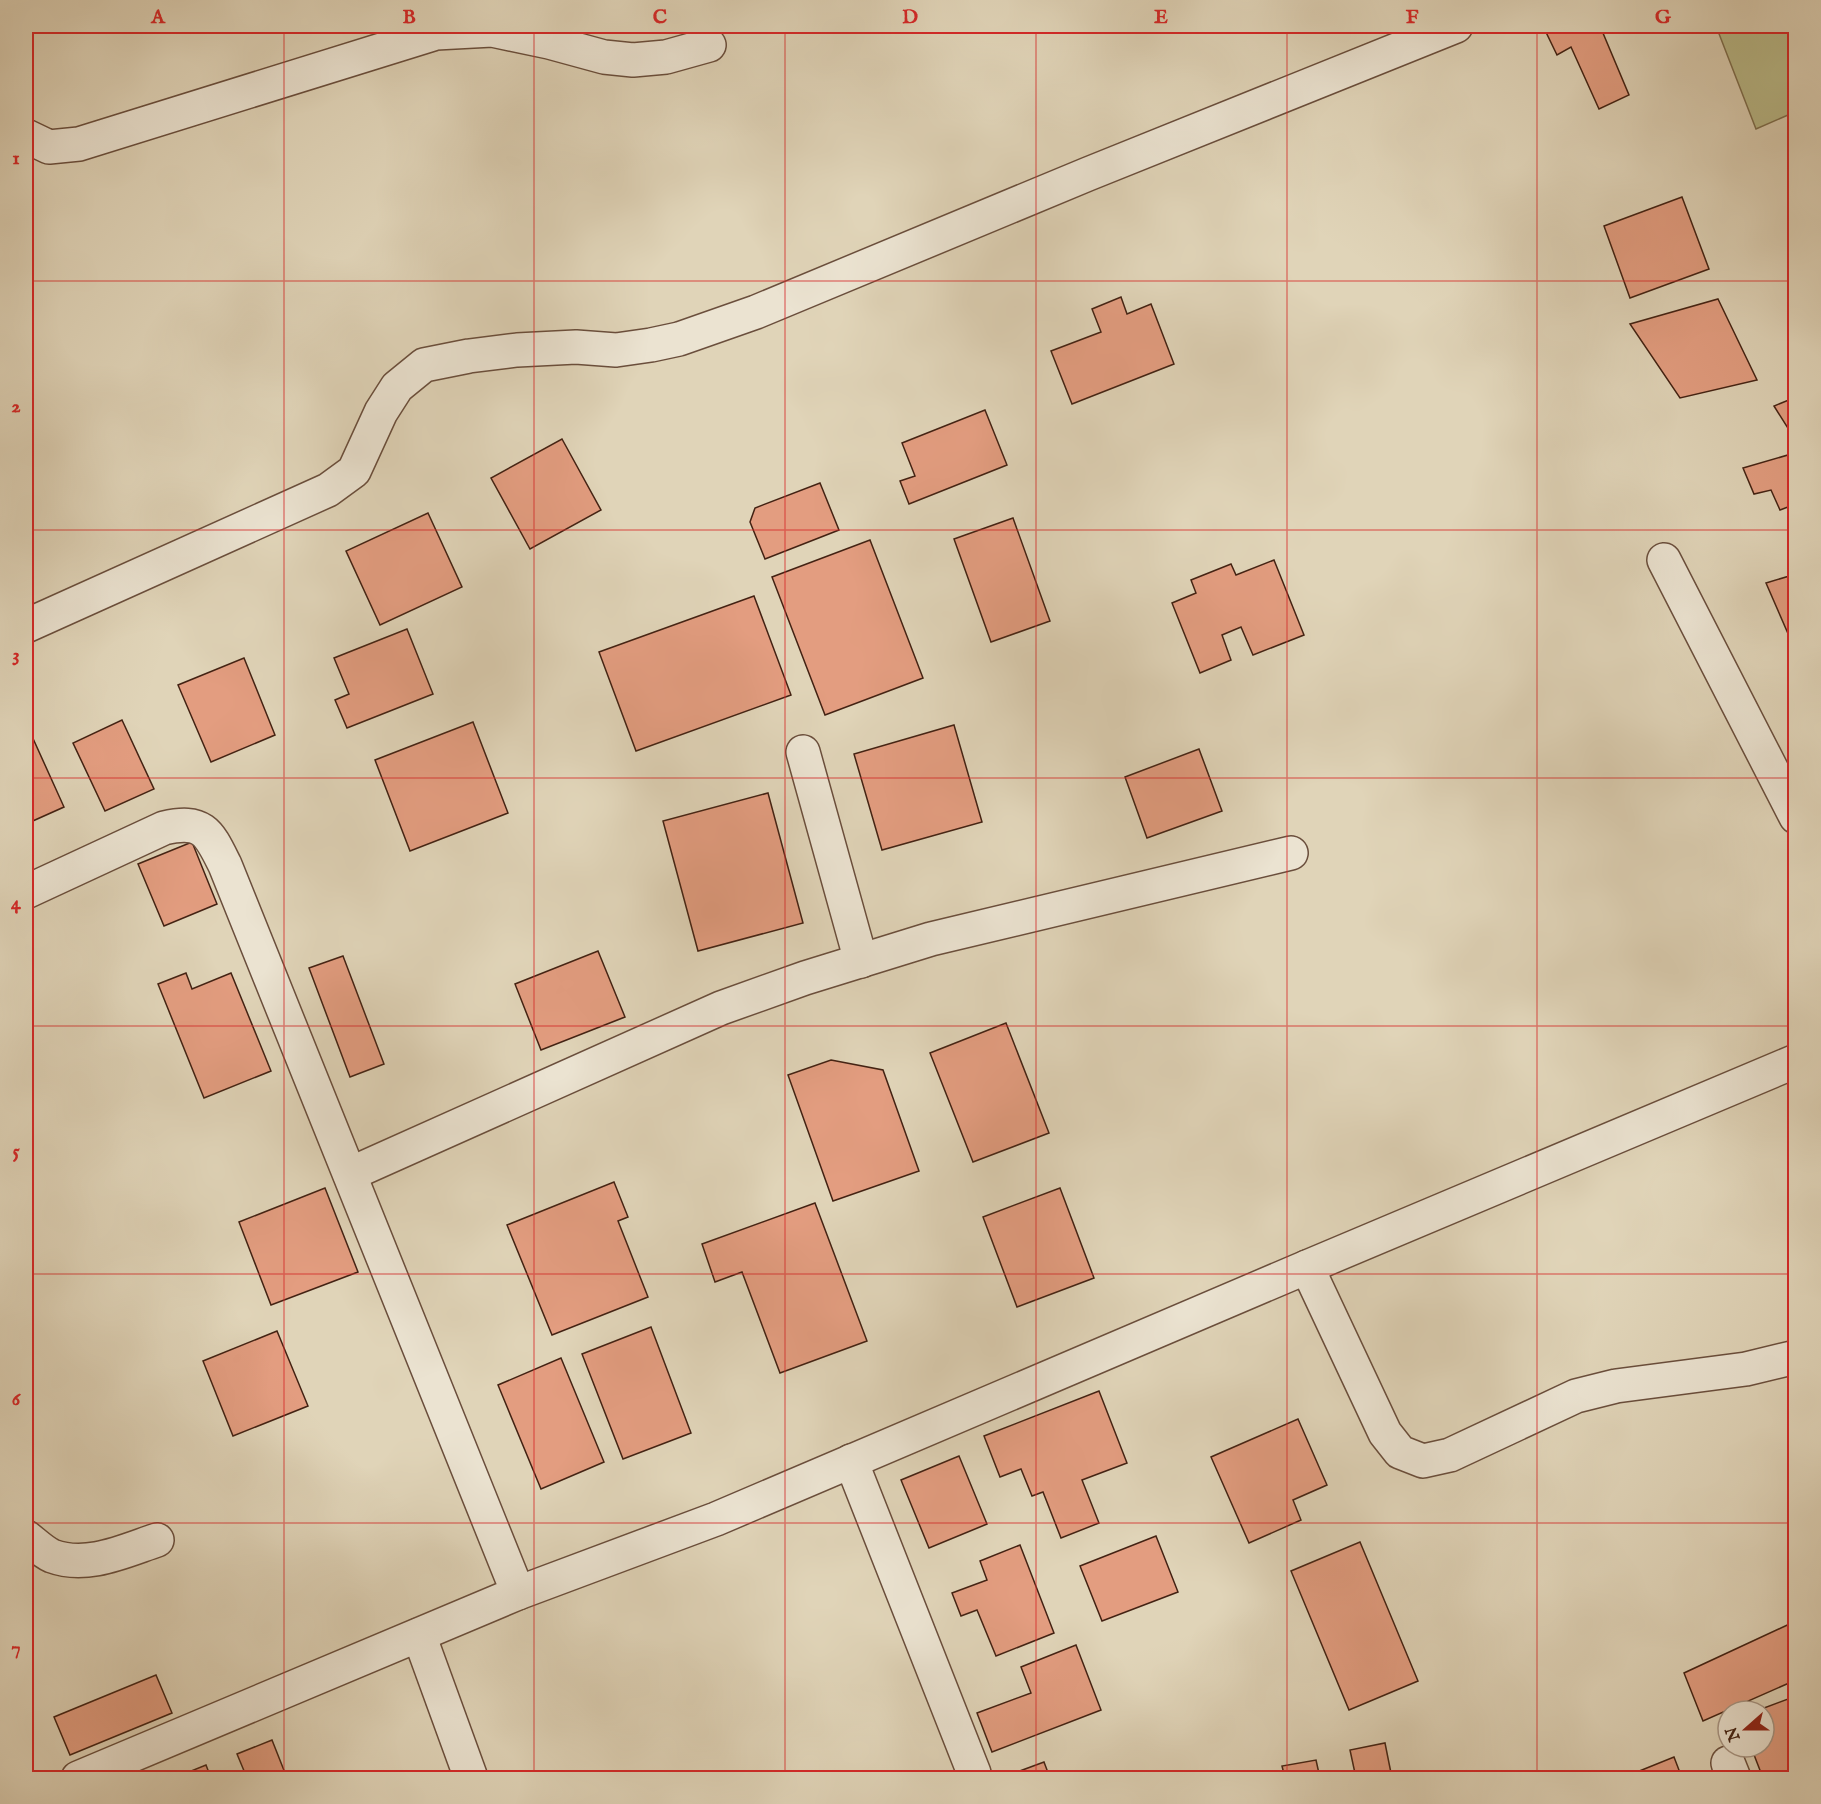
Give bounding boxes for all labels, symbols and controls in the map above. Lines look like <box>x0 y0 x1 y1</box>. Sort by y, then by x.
text: A <box>150 5 166 30</box>
text: B <box>402 5 416 30</box>
text: C <box>653 5 667 30</box>
text: D <box>902 5 918 30</box>
text: E <box>1154 5 1168 30</box>
text: F <box>1406 5 1419 30</box>
text: G <box>1655 5 1672 30</box>
text: 1 <box>12 146 20 171</box>
text: 2 <box>11 394 21 419</box>
text: 3 <box>12 643 20 668</box>
text: 4 <box>11 891 22 916</box>
text: 5 <box>12 1139 20 1164</box>
text: 6 <box>12 1387 22 1412</box>
text: 7 <box>11 1636 21 1661</box>
north arrow <box>1716 1699 1776 1759</box>
text: N <box>1722 1723 1746 1745</box>

